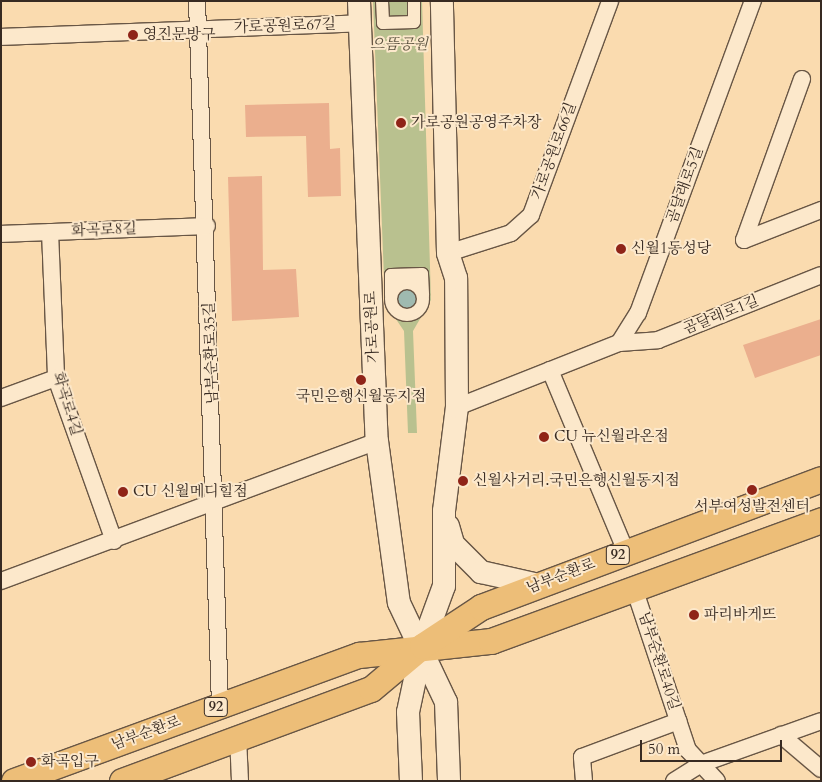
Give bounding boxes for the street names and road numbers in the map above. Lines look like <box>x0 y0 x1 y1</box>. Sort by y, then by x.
street label: 가로공원로67길 <box>234 15 336 37</box>
street label: 가로공원로66길 <box>528 100 580 202</box>
street label: 곰달래로5길 <box>663 144 707 226</box>
street label: 화곡로8길 <box>71 220 137 240</box>
street label: 가로공원로 <box>362 290 382 364</box>
street label: 곰달래로1길 <box>680 292 762 338</box>
street label: 남부순환로35길 <box>200 302 222 404</box>
street label: 화곡로4길 <box>49 370 85 438</box>
road number: 92 <box>606 544 630 566</box>
street label: 남부순환로 <box>524 555 598 597</box>
street label: 남부순환로40길 <box>635 610 683 712</box>
road number: 92 <box>204 696 228 719</box>
street label: 남부순환로 <box>109 712 183 754</box>

